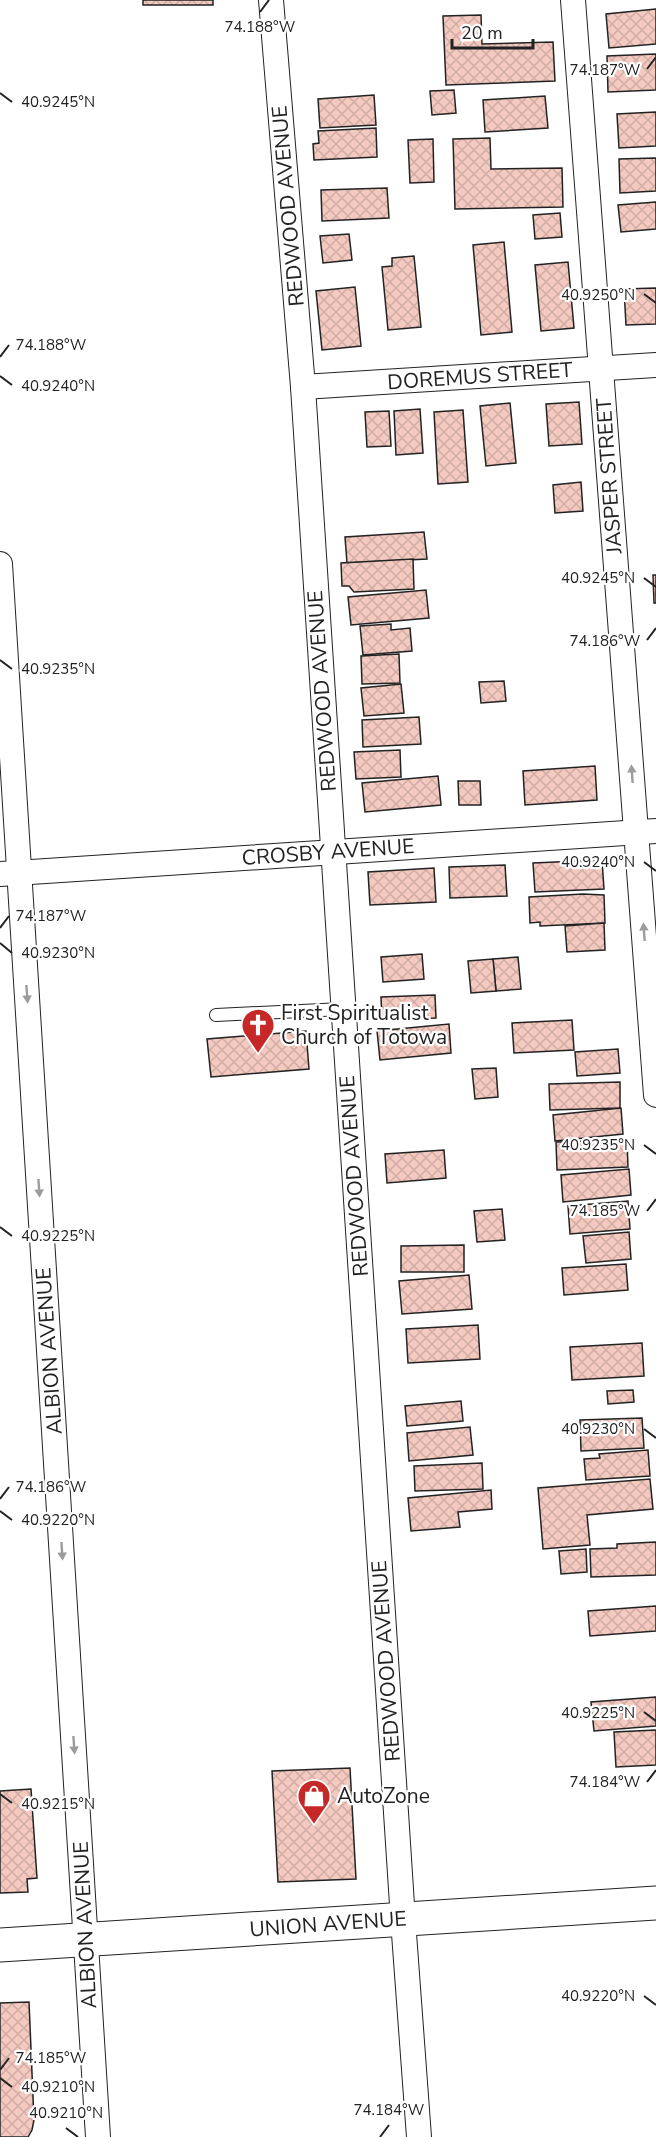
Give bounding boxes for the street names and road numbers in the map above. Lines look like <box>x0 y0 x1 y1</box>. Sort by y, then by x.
street label: REDWOOD AVENUE <box>265 104 311 308</box>
street label: DOREMUS STREET <box>386 356 574 396</box>
street label: JASPER STREET <box>590 397 628 556</box>
street label: REDWOOD AVENUE <box>301 590 343 792</box>
street label: CROSBY AVENUE <box>241 832 415 872</box>
street label: REDWOOD AVENUE <box>333 1075 375 1277</box>
street label: ALBION AVENUE <box>29 1267 69 1435</box>
street label: REDWOOD AVENUE <box>365 1560 407 1762</box>
street label: ALBION AVENUE <box>67 1841 103 2009</box>
street label: UNION AVENUE <box>249 1905 407 1943</box>

